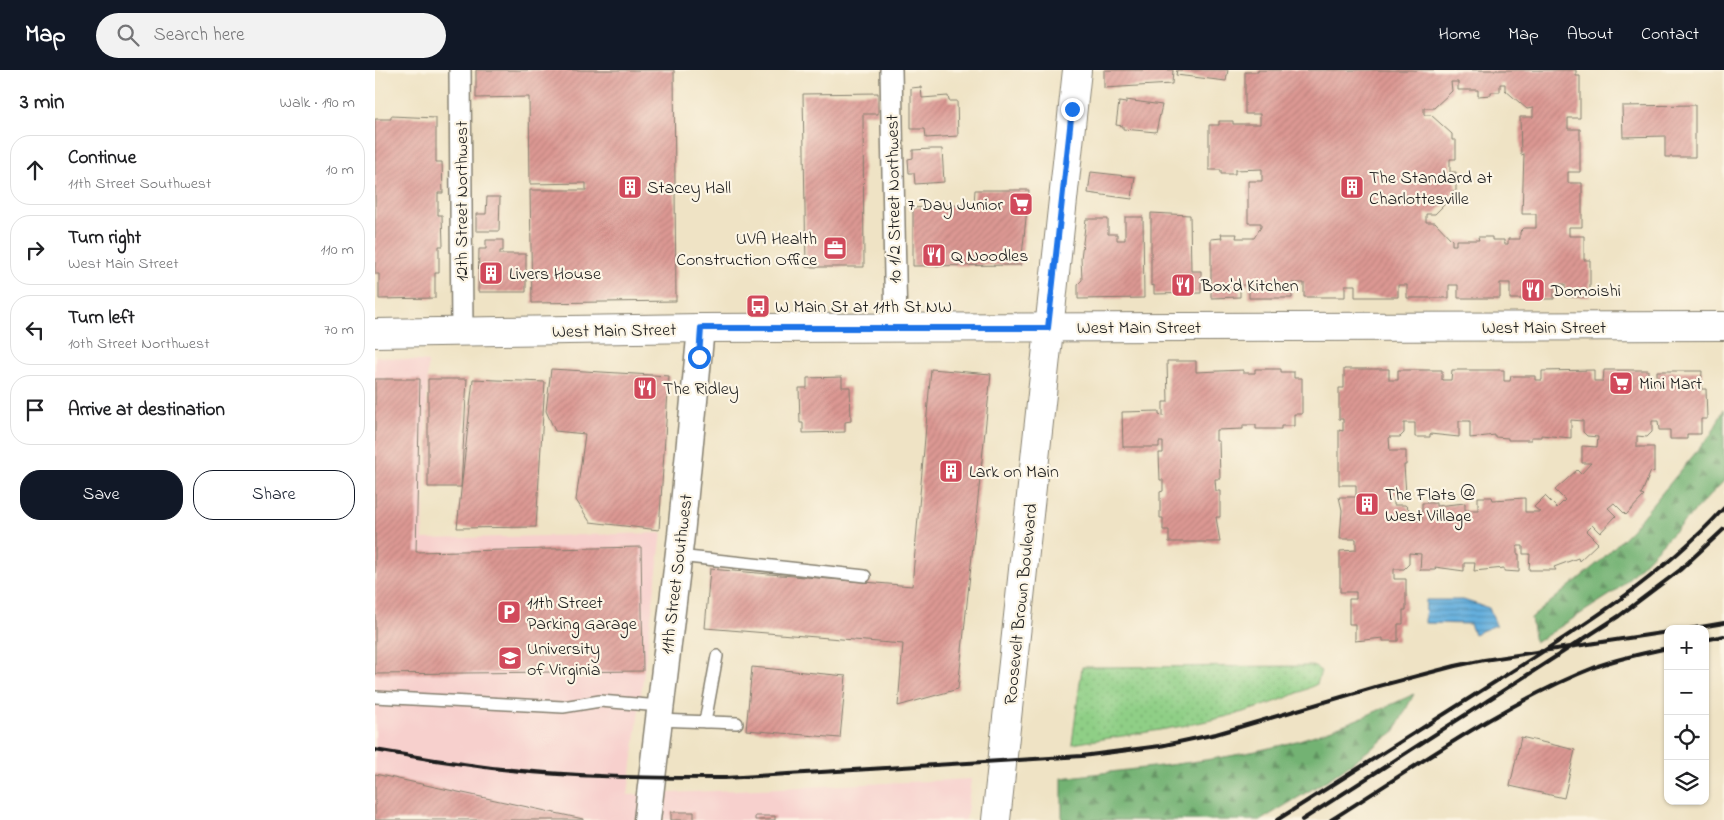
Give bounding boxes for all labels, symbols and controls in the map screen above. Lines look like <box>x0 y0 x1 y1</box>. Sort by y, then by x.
search box <box>96 13 446 58</box>
text: Map <box>25 18 66 53</box>
icon: search <box>114 21 142 49</box>
text: Search here <box>154 22 245 49</box>
text: Home <box>1439 22 1480 48</box>
text: Map <box>1508 22 1539 48</box>
text: About <box>1567 22 1613 48</box>
text: Contact <box>1641 22 1699 48</box>
text: 3 min <box>20 88 64 118</box>
text: Walk · 190 m <box>280 91 355 115</box>
route end <box>1061 98 1084 121</box>
street label: 10 1/2 Street Northwest <box>881 114 909 284</box>
street label: 12th Street Northwest <box>450 121 476 281</box>
text: Continue <box>68 145 136 172</box>
icon: ahead <box>21 156 49 184</box>
text: 10 m <box>326 158 354 182</box>
place label: The Standard at Charlottesville <box>1369 166 1492 213</box>
text: 11th Street Southwest <box>68 172 211 196</box>
building icon: Stacey Hall <box>617 174 643 200</box>
building icon: The Standard at Charlottesville <box>1339 174 1365 200</box>
place label: Stacey Hall <box>647 176 731 202</box>
supermarket icon: 7 Day Junior <box>1008 191 1034 217</box>
place label: 7 Day Junior <box>908 193 1003 219</box>
text: Turn right <box>68 225 141 252</box>
place label: UVA Health Construction Office <box>676 227 818 274</box>
office icon: UVA Health Construction Office <box>822 235 848 261</box>
icon: right <box>21 236 49 264</box>
text: 110 m <box>320 238 354 262</box>
restaurant icon: Q Noodles <box>921 242 947 268</box>
place label: Q Noodles <box>951 244 1028 270</box>
text: West Main Street <box>68 252 179 276</box>
building icon: Livers House <box>478 260 504 286</box>
place label: Livers House <box>509 262 602 288</box>
restaurant icon: Box'd Kitchen <box>1170 272 1196 298</box>
place label: Box'd Kitchen <box>1200 274 1299 300</box>
restaurant icon: Domoishi <box>1520 277 1546 303</box>
place label: Domoishi <box>1550 279 1621 305</box>
bus stop icon: W Main St at 11th St NW <box>745 293 771 319</box>
place label: W Main St at 11th St NW <box>775 295 952 321</box>
text: Turn left <box>68 305 135 332</box>
icon: left <box>21 316 49 344</box>
street label: West Main Street <box>1077 316 1201 342</box>
street label: West Main Street <box>1482 316 1606 342</box>
text: 70 m <box>324 318 354 342</box>
street label: West Main Street <box>552 318 676 346</box>
text: 10th Street Northwest <box>68 332 210 356</box>
route start <box>688 346 711 369</box>
supermarket icon: Mini Mart <box>1608 370 1634 396</box>
place label: Mini Mart <box>1639 372 1702 398</box>
restaurant icon: The Ridley <box>632 375 658 401</box>
place label: The Ridley <box>663 377 739 403</box>
icon: arrive <box>21 396 49 424</box>
text: Arrive at destination <box>68 397 225 424</box>
building icon: Lark on Main <box>938 458 964 484</box>
place label: Lark on Main <box>969 460 1059 486</box>
button: Save <box>20 470 183 520</box>
button: Share <box>193 470 355 520</box>
place label: The Flats @ West Village <box>1385 483 1476 531</box>
building icon: The Flats @ West Village <box>1354 491 1380 517</box>
street label: 11th Street Southwest <box>655 493 701 656</box>
street label: Roosevelt Brown Boulevard <box>998 502 1045 706</box>
place label: 11th Street Parking Garage <box>527 591 638 639</box>
parking icon: 11th Street Parking Garage <box>496 599 522 625</box>
map controls <box>1664 625 1709 805</box>
button: + <box>1664 625 1709 670</box>
place label: University of Virginia <box>527 637 601 685</box>
school or university icon: University of Virginia <box>497 645 523 671</box>
button: − <box>1664 670 1709 715</box>
button: locate <box>1664 715 1709 760</box>
button: layers <box>1664 760 1709 805</box>

